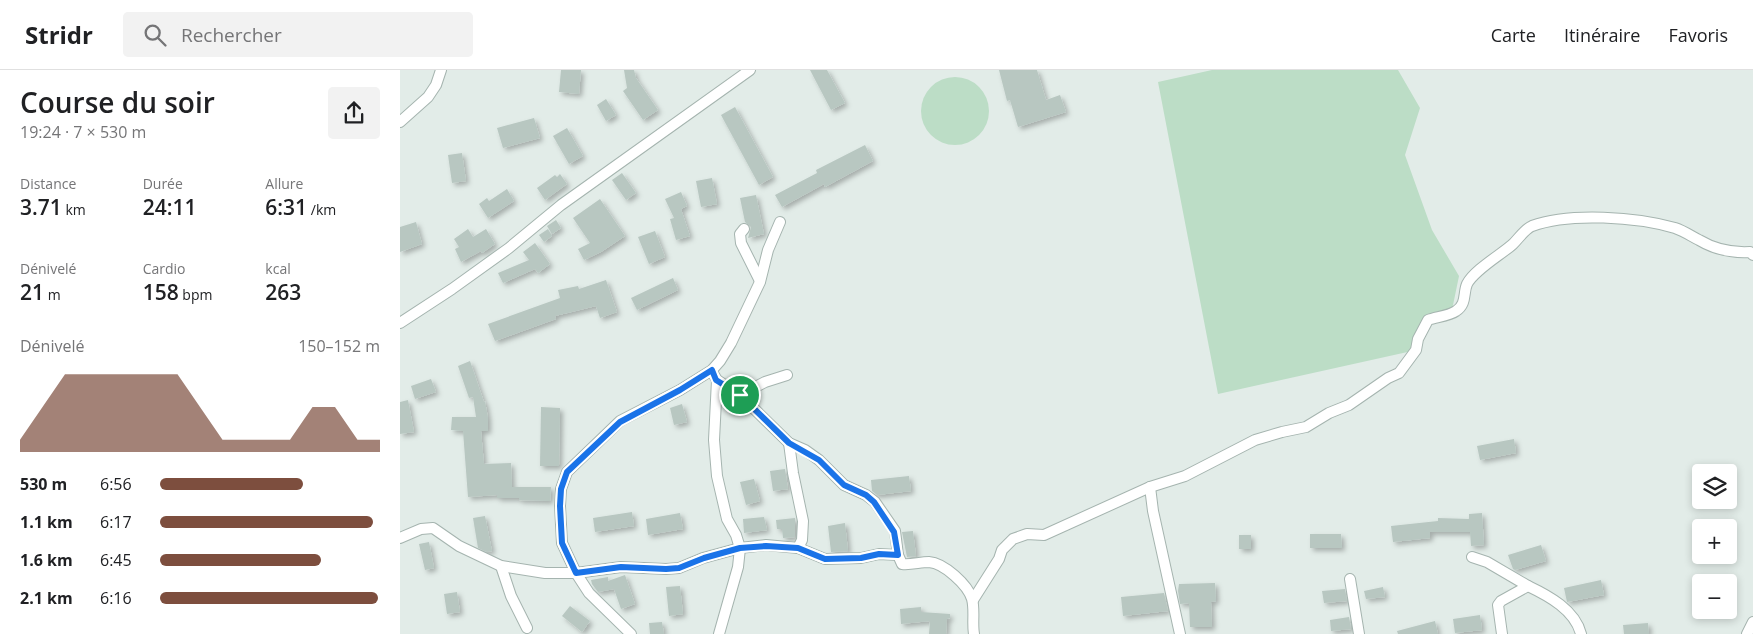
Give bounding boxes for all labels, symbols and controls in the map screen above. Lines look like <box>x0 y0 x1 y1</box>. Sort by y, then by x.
search box <box>123 12 473 57</box>
text: Stridr <box>25 18 93 51</box>
icon: search <box>141 21 169 49</box>
text: Rechercher <box>181 22 282 48</box>
text: Carte <box>1491 23 1536 47</box>
text: Itinéraire <box>1564 23 1640 47</box>
text: Favoris <box>1668 23 1728 47</box>
text: Course du soir <box>20 83 215 121</box>
button: share <box>328 87 380 139</box>
text: 19:24 · 7 × 530 m <box>20 121 146 143</box>
text: Distance <box>20 174 76 193</box>
text: Durée <box>143 174 183 193</box>
text: Allure <box>265 174 303 193</box>
text: 3.71 <box>20 193 62 221</box>
text: 24:11 <box>143 193 196 221</box>
text: 6:31 <box>265 193 307 221</box>
text: km <box>62 200 86 219</box>
text: /km <box>307 200 336 219</box>
text: Dénivelé <box>20 259 76 278</box>
text: Cardio <box>143 259 186 278</box>
text: kcal <box>265 259 291 278</box>
text: 21 <box>20 278 44 306</box>
text: 158 <box>143 278 179 306</box>
text: 263 <box>265 278 301 306</box>
text: m <box>44 285 61 304</box>
text: bpm <box>179 285 212 304</box>
text: Dénivelé <box>20 335 84 357</box>
text: 150–152 m <box>298 335 380 357</box>
pin <box>719 374 761 416</box>
icon: arrive <box>726 381 754 409</box>
map controls <box>1692 464 1737 619</box>
button: layers <box>1692 464 1737 509</box>
text: 530 m <box>20 473 67 495</box>
text: 6:56 <box>100 473 132 495</box>
text: 1.1 km <box>20 511 73 533</box>
text: 6:17 <box>100 511 132 533</box>
button: + <box>1692 519 1737 564</box>
text: 1.6 km <box>20 549 73 571</box>
text: 6:45 <box>100 549 132 571</box>
button: − <box>1692 574 1737 619</box>
text: 2.1 km <box>20 587 73 609</box>
text: 6:16 <box>100 587 132 609</box>

